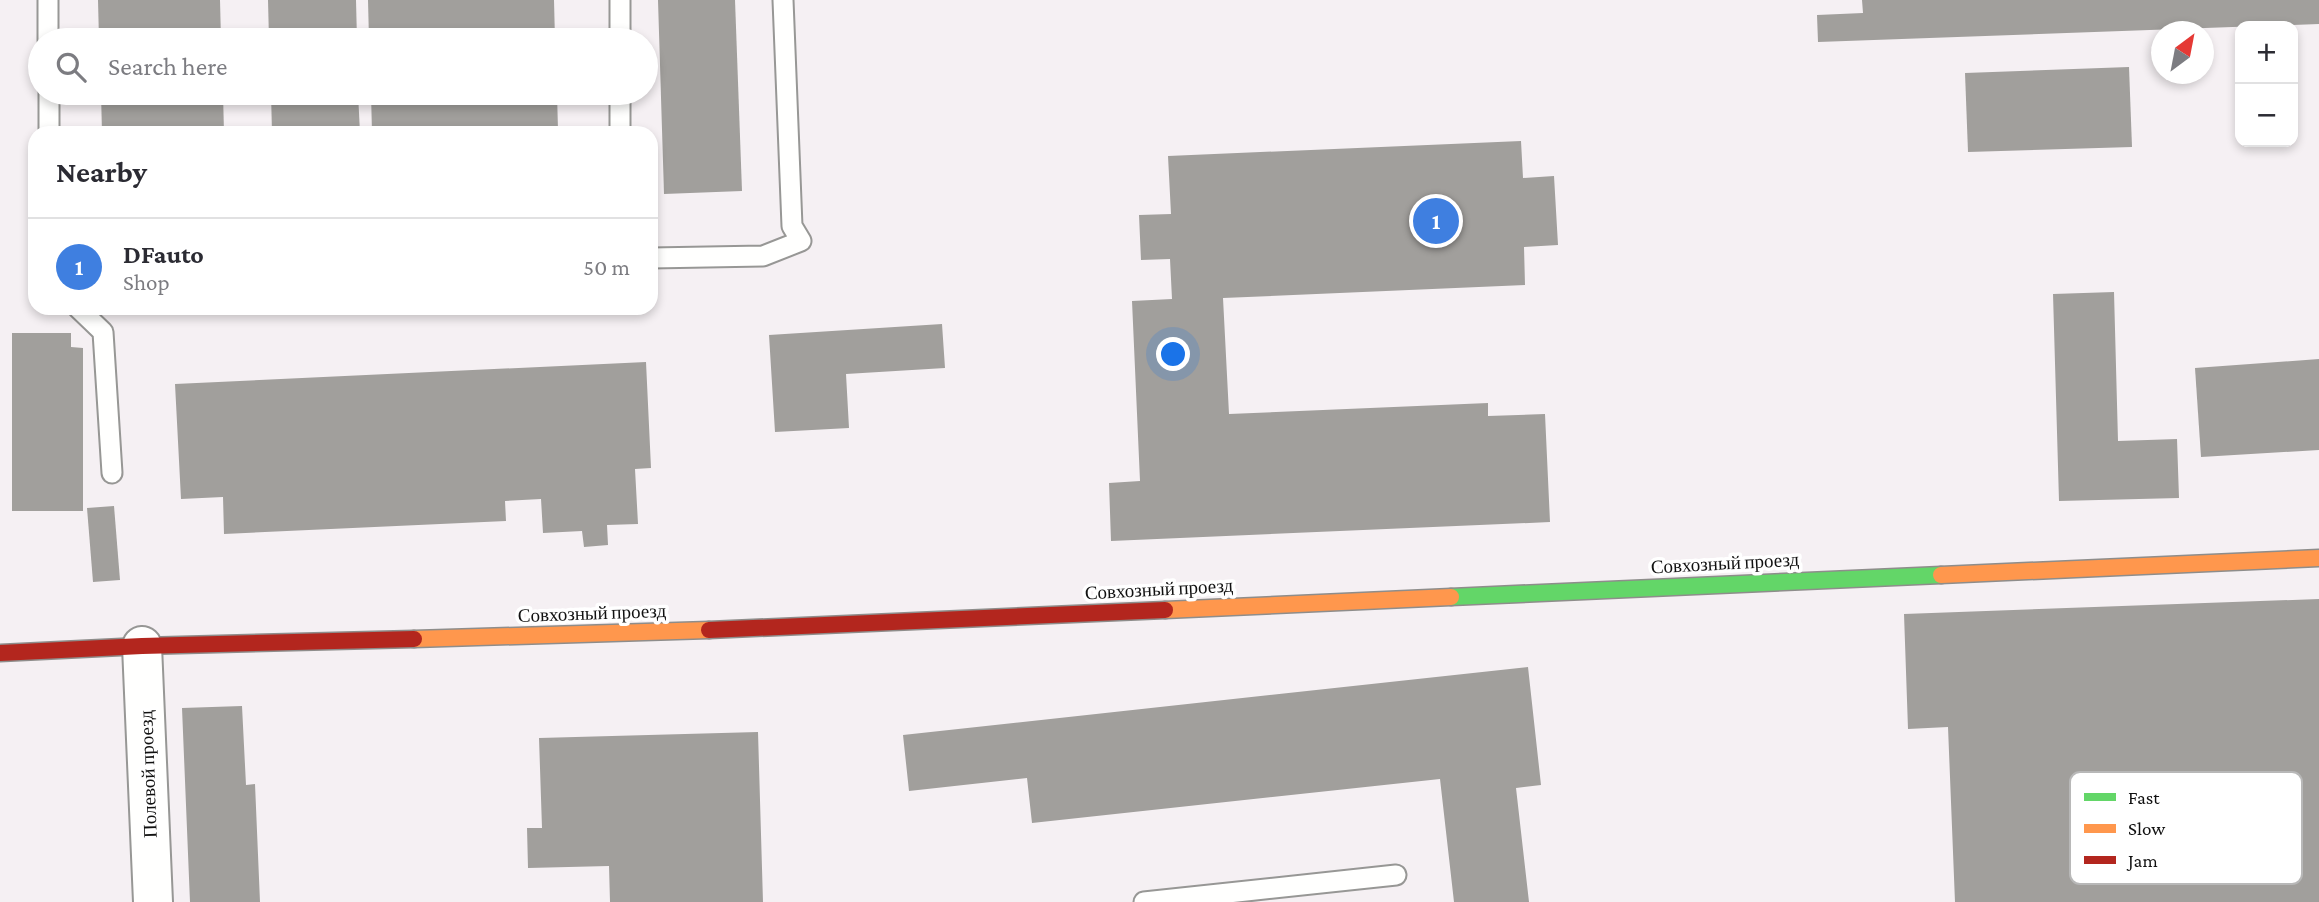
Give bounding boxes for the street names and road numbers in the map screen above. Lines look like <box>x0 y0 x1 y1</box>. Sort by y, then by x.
street label: Совхозный проезд <box>1650 549 1800 577</box>
street label: Совхозный проезд <box>1084 575 1234 603</box>
street label: Совхозный проезд <box>517 600 667 626</box>
street label: Полевой проезд <box>135 709 161 838</box>

